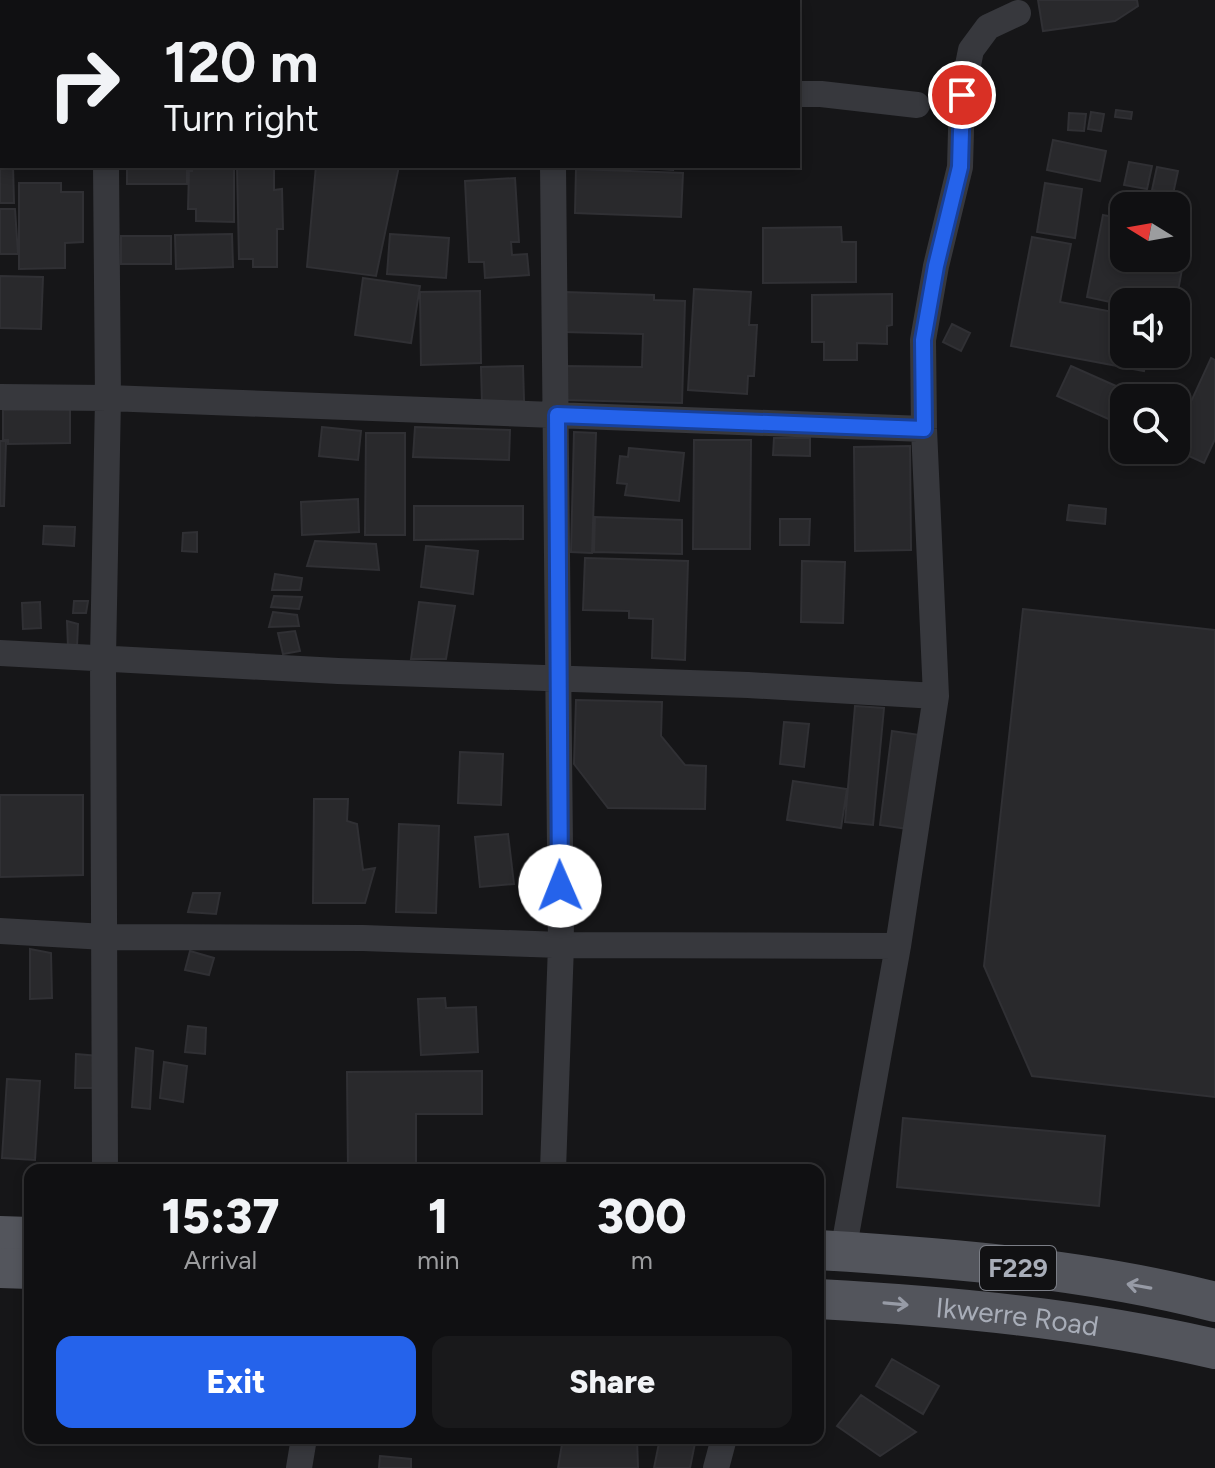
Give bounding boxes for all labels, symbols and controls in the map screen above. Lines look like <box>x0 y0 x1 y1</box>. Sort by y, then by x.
text: 120 m <box>164 29 319 96</box>
icon: right <box>32 32 136 136</box>
pin <box>928 61 996 129</box>
icon: arrive <box>940 73 984 117</box>
text: Turn right <box>164 97 319 140</box>
north arrow <box>1110 192 1190 272</box>
map controls <box>1110 192 1190 464</box>
button: sound <box>1110 288 1190 368</box>
button: search <box>1110 384 1190 464</box>
position arrow <box>518 844 602 928</box>
text: 15:37 <box>161 1187 279 1245</box>
text: 1 <box>428 1187 448 1245</box>
text: 300 <box>597 1187 687 1245</box>
text: Arrival <box>184 1244 257 1276</box>
text: min <box>417 1244 460 1276</box>
text: m <box>631 1244 653 1276</box>
road number: F229 <box>980 1246 1056 1290</box>
one-way arrow <box>1126 1278 1152 1293</box>
street label: Ikwerre Road <box>934 1290 1101 1343</box>
one-way arrow <box>882 1297 909 1312</box>
button: Exit <box>56 1336 416 1428</box>
button: Share <box>432 1336 792 1428</box>

